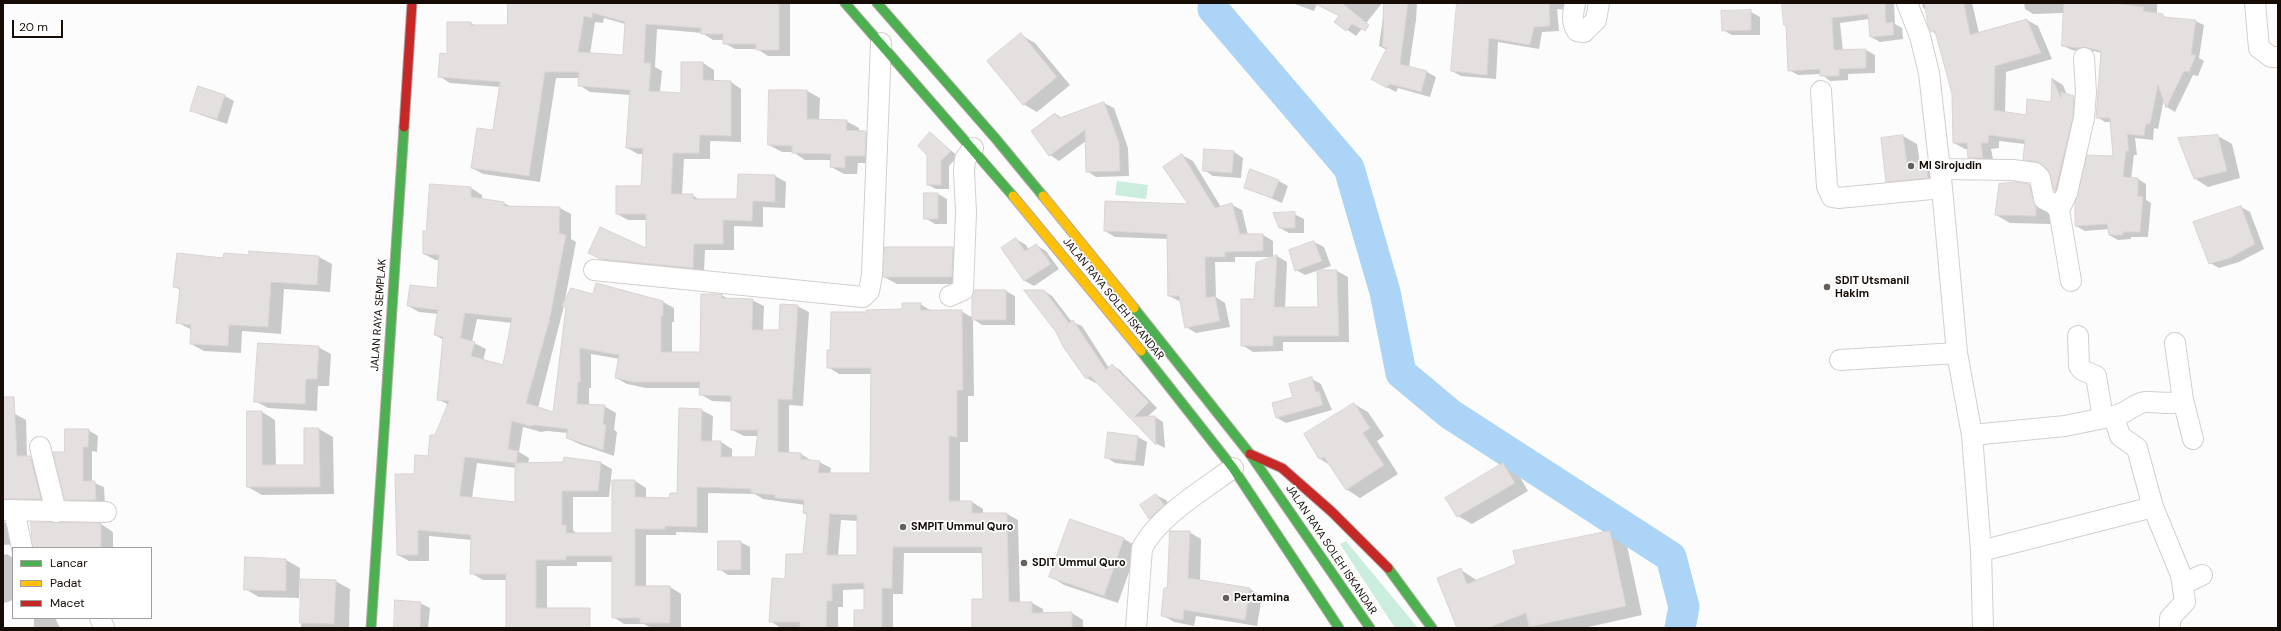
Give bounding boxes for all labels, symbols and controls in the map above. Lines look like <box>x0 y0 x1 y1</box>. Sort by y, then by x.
scale bar <box>14 12 65 38</box>
text: 20 m <box>19 19 48 35</box>
place label: MI Sirojudin <box>1919 159 1982 173</box>
marker: MI Sirojudin <box>1906 161 1916 171</box>
street label: JALAN RAYA SOLEH ISKANDAR <box>1060 235 1166 363</box>
street label: JALAN RAYA SEMPLAK <box>368 258 390 372</box>
place label: SDIT Utsmanil Hakim <box>1835 274 1909 300</box>
marker: SDIT Utsmanil Hakim <box>1822 282 1832 292</box>
street label: JALAN RAYA SOLEH ISKANDAR <box>1283 483 1379 617</box>
place label: SMPIT Ummul Quro <box>911 520 1013 534</box>
marker: SMPIT Ummul Quro <box>898 522 908 532</box>
legend <box>12 547 152 619</box>
text: Lancar <box>50 555 88 571</box>
place label: SDIT Ummul Quro <box>1032 556 1126 570</box>
marker: SDIT Ummul Quro <box>1019 558 1029 568</box>
text: Padat <box>50 575 82 591</box>
place label: Pertamina <box>1234 591 1289 605</box>
marker: Pertamina <box>1221 593 1231 603</box>
text: Macet <box>50 595 85 611</box>

